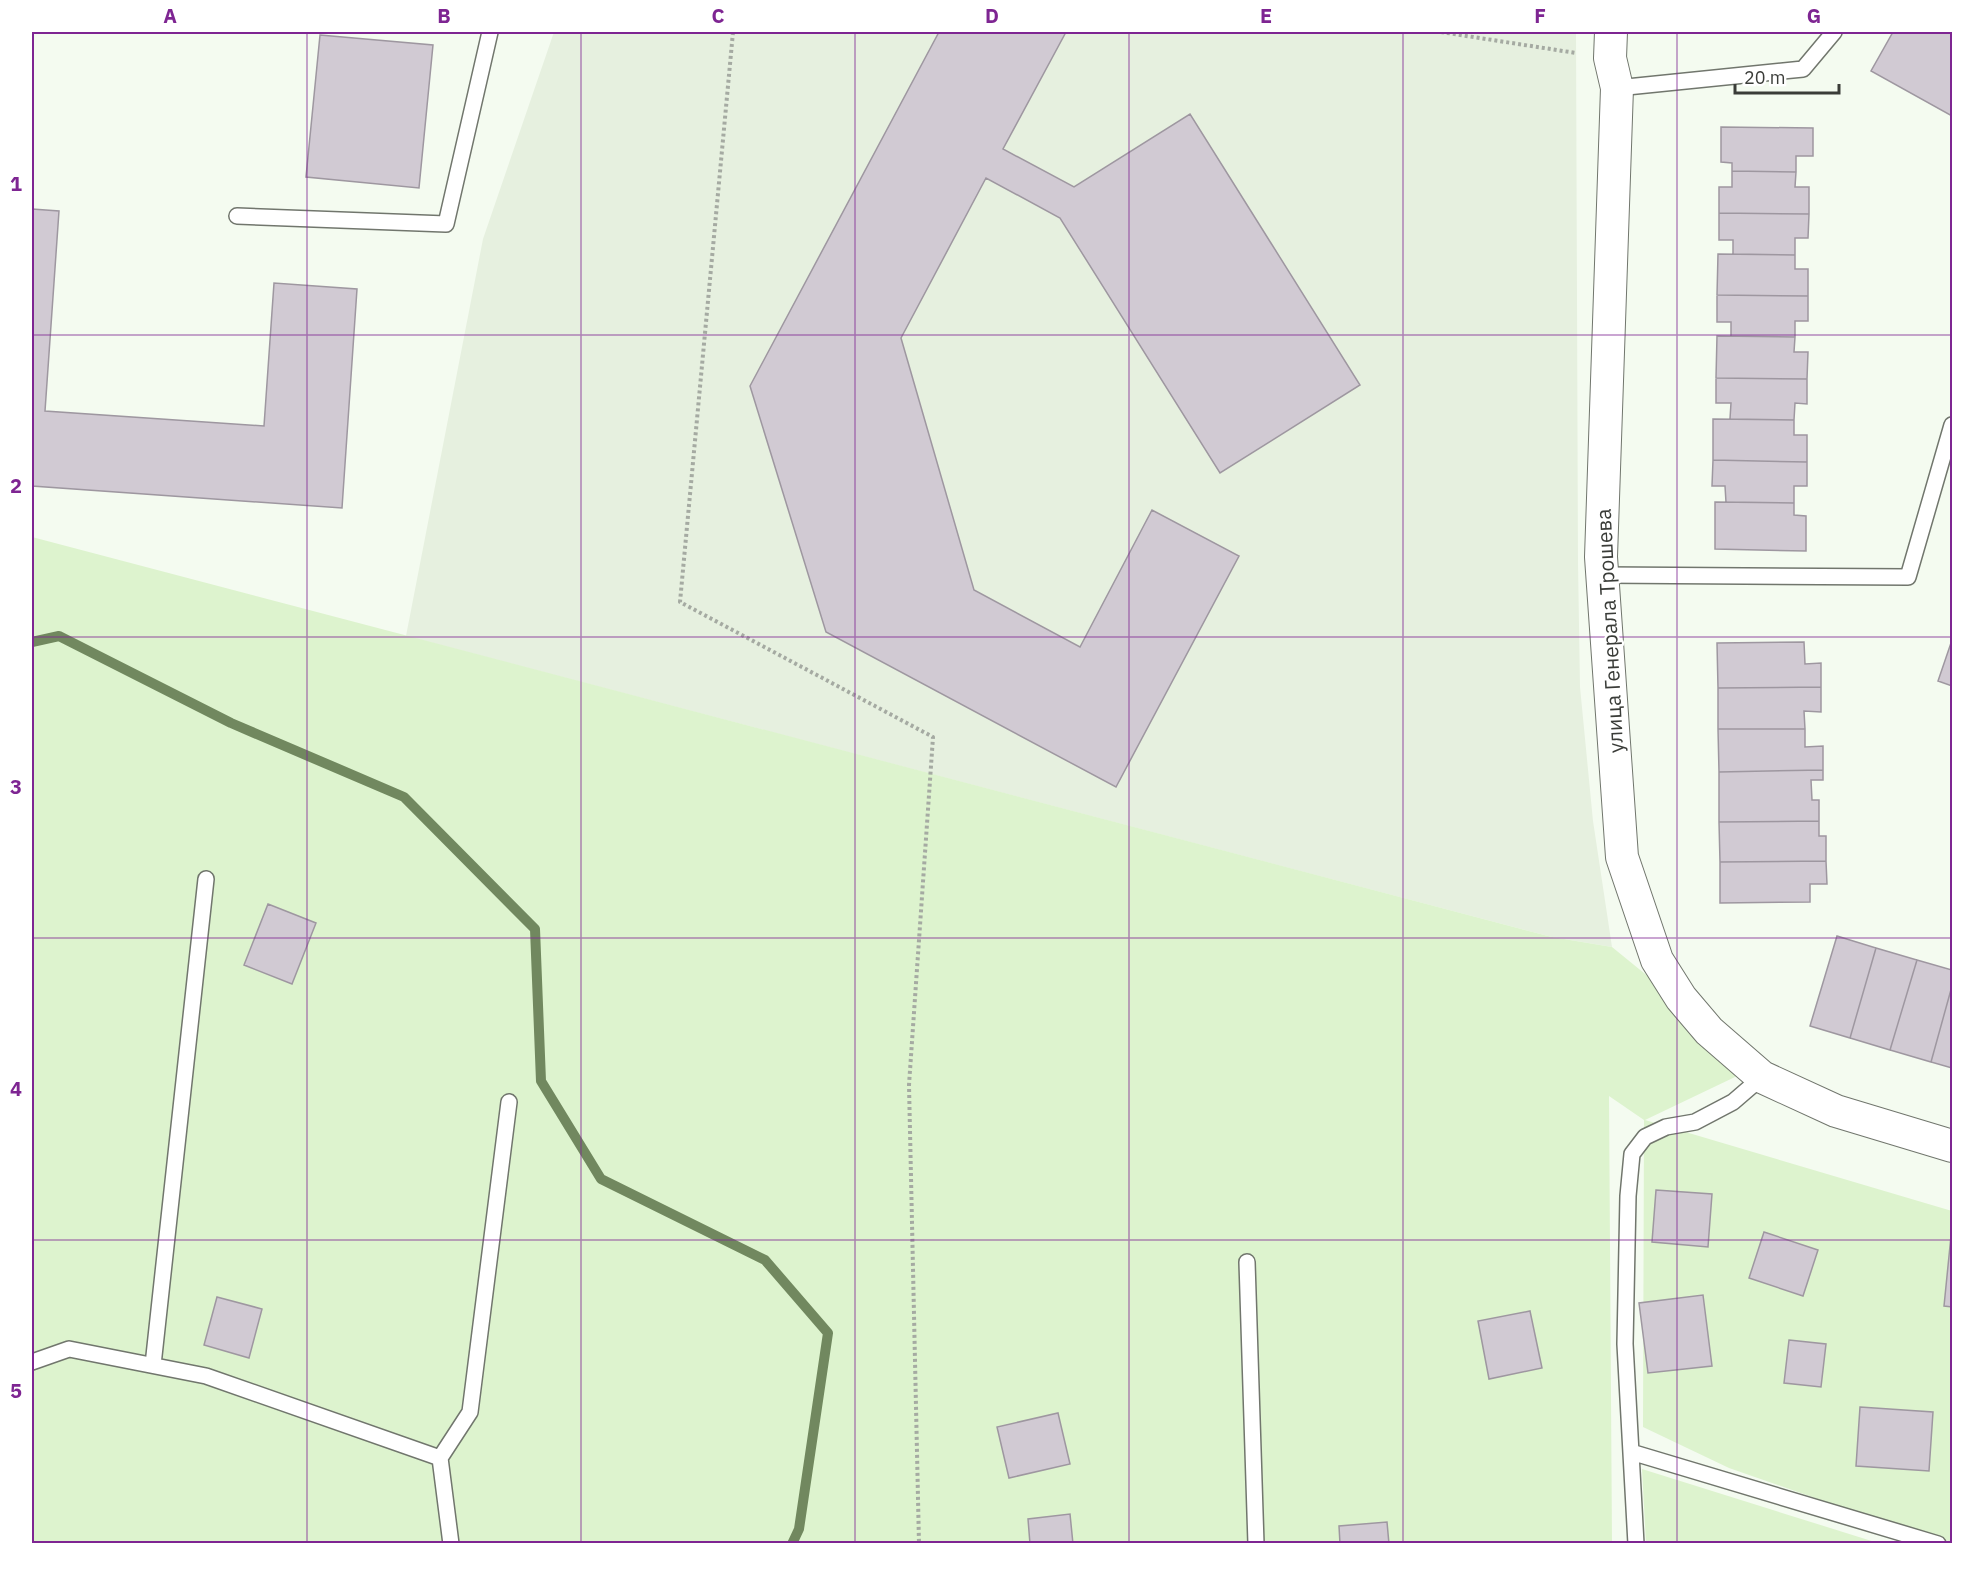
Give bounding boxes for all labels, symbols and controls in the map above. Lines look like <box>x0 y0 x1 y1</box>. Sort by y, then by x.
text: A <box>163 2 177 29</box>
text: B <box>437 2 451 29</box>
text: C <box>711 2 725 29</box>
text: D <box>985 2 999 29</box>
text: E <box>1260 2 1272 29</box>
text: F <box>1534 2 1546 29</box>
text: G <box>1807 2 1821 29</box>
scale bar <box>1735 57 1838 95</box>
text: 20 m <box>1744 66 1786 89</box>
text: 1 <box>10 170 22 197</box>
text: 2 <box>10 472 22 499</box>
street label: улица Генерала Трошева <box>1589 508 1629 754</box>
text: 3 <box>10 773 22 800</box>
text: 4 <box>10 1075 22 1102</box>
text: 5 <box>10 1377 22 1404</box>

